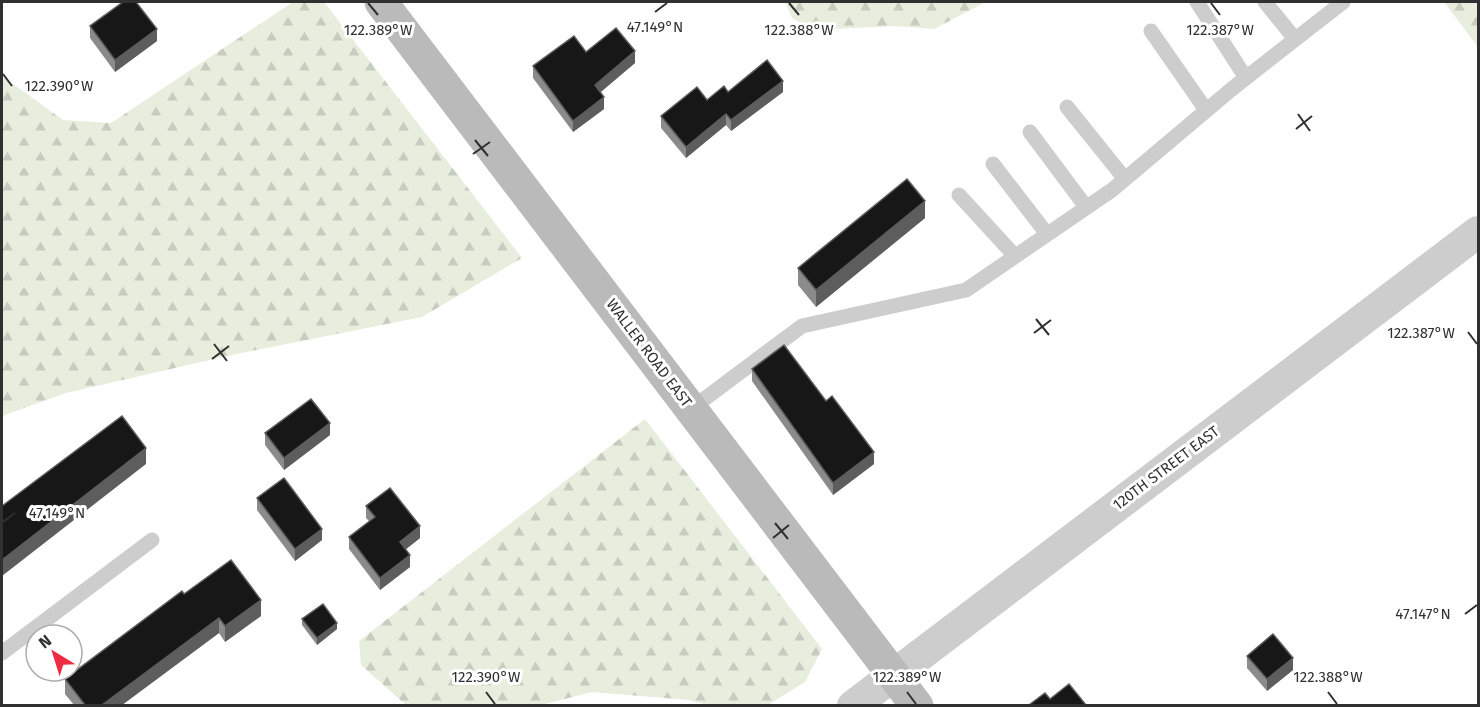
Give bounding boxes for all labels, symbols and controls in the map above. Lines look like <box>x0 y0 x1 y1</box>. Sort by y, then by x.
text: 47.149°N <box>627 18 683 36</box>
text: 122.389°W <box>344 21 413 39</box>
text: 122.388°W <box>764 21 834 39</box>
text: 122.387°W <box>1186 21 1254 39</box>
text: 122.390°W <box>25 77 94 95</box>
street label: WALLER ROAD EAST <box>603 295 696 411</box>
text: 122.387°W <box>1387 324 1455 342</box>
street label: 120TH STREET EAST <box>1109 422 1223 514</box>
text: 47.149°N <box>29 504 85 522</box>
text: 47.147°N <box>1395 605 1451 623</box>
north arrow <box>24 623 84 683</box>
text: N <box>35 631 55 652</box>
text: 122.390°W <box>452 668 521 686</box>
text: 122.389°W <box>873 668 942 686</box>
text: 122.388°W <box>1293 668 1363 686</box>

